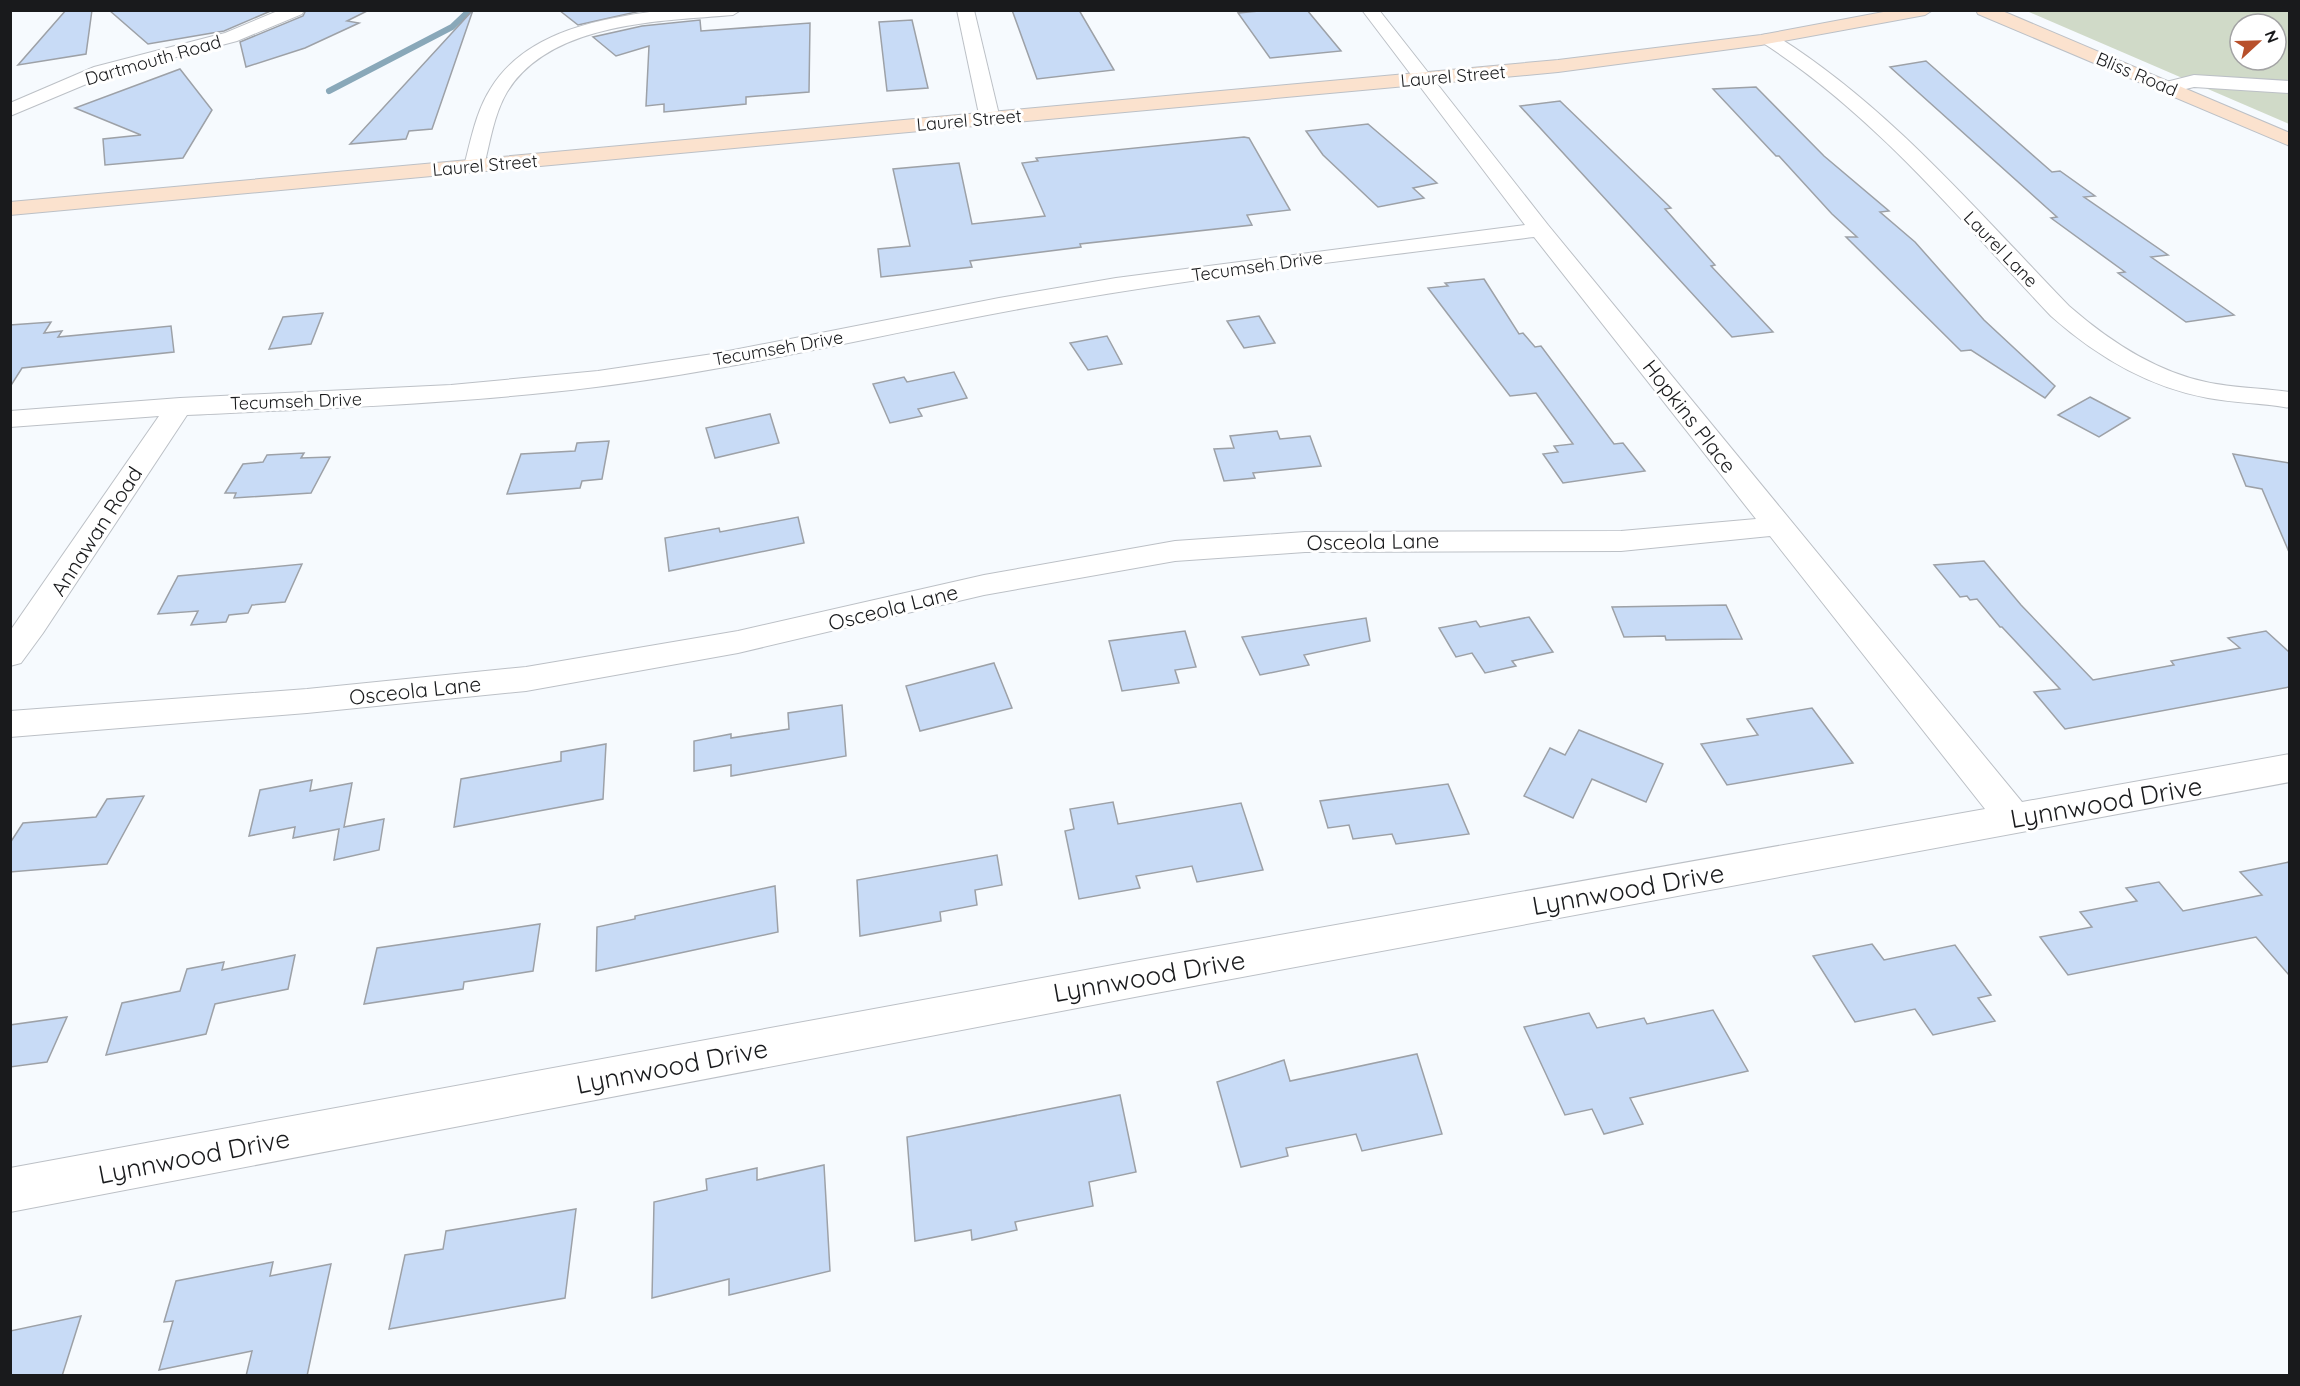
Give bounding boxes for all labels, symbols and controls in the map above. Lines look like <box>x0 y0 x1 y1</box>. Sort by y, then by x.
north arrow <box>2228 12 2288 72</box>
text: N <box>2260 27 2283 46</box>
street label: Dartmouth Road <box>82 30 224 90</box>
street label: Bliss Road <box>2093 47 2181 101</box>
street label: Laurel Street <box>1399 60 1507 92</box>
street label: Laurel Street <box>915 104 1023 136</box>
street label: Laurel Street <box>431 149 539 181</box>
street label: Laurel Lane <box>1959 206 2043 292</box>
street label: Tecumseh Drive <box>1190 245 1324 287</box>
street label: Tecumseh Drive <box>711 325 845 371</box>
street label: Hopkins Place <box>1638 354 1742 478</box>
street label: Tecumseh Drive <box>230 387 362 415</box>
street label: Annawan Road <box>45 461 147 601</box>
street label: Osceola Lane <box>1307 527 1439 555</box>
street label: Osceola Lane <box>826 578 960 636</box>
street label: Osceola Lane <box>348 670 482 710</box>
street label: Lynnwood Drive <box>2007 769 2205 835</box>
street label: Lynnwood Drive <box>1529 856 1727 922</box>
street label: Lynnwood Drive <box>1050 943 1248 1009</box>
street label: Lynnwood Drive <box>573 1031 771 1101</box>
street label: Lynnwood Drive <box>95 1121 293 1191</box>

